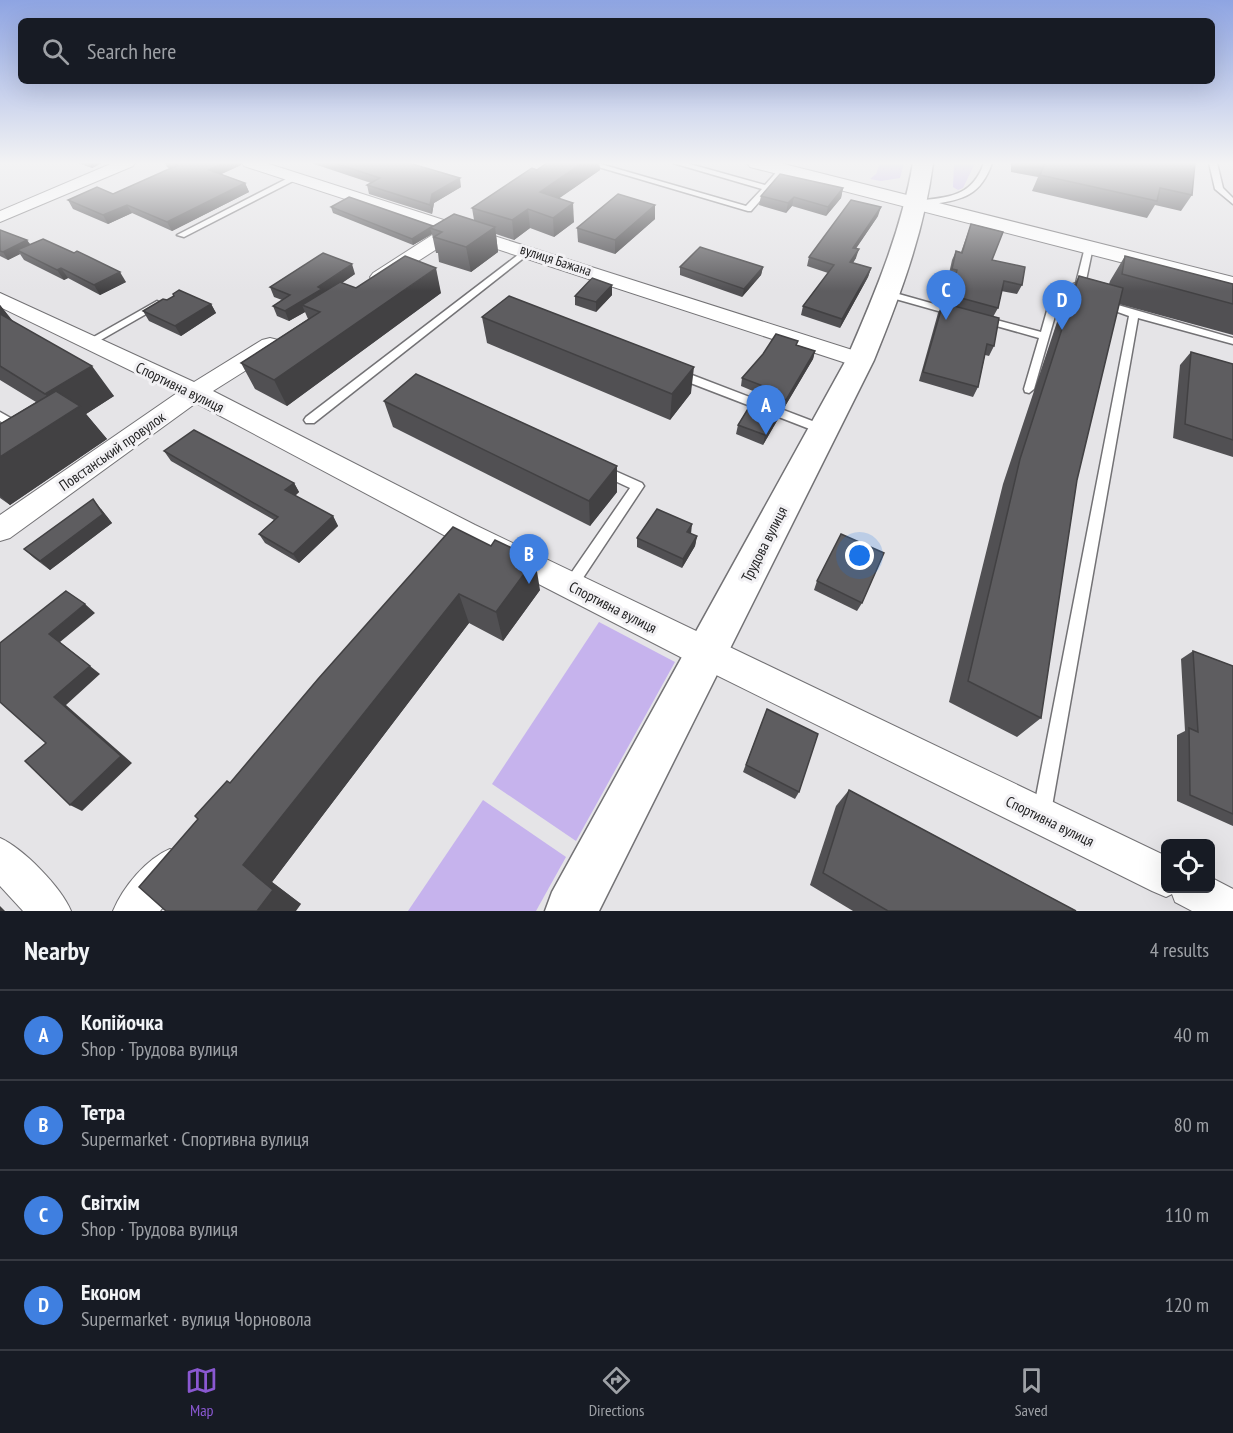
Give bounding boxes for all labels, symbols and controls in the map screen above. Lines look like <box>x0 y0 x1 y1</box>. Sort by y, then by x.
search box <box>18 18 1215 84</box>
icon: search <box>39 35 72 68</box>
text: Search here <box>87 37 176 65</box>
street label: вулиця Бажана <box>518 240 594 280</box>
pin: C <box>926 270 966 320</box>
pin: D <box>1042 280 1082 330</box>
street label: Спортивна вулиця <box>133 357 227 417</box>
pin: A <box>746 386 786 435</box>
street label: Повстанський провулок <box>55 407 169 495</box>
street label: Трудова вулиця <box>737 503 791 585</box>
pin: B <box>510 534 548 584</box>
your location <box>845 541 874 570</box>
street label: Спортивна вулиця <box>566 577 660 637</box>
street label: Спортивна вулиця <box>1003 791 1097 851</box>
map controls <box>1161 839 1215 893</box>
button: locate <box>1161 839 1215 893</box>
text: Nearby <box>24 934 89 967</box>
text: 4 results <box>1150 937 1209 963</box>
text: Копійочка <box>81 1008 163 1036</box>
text: A <box>38 1022 49 1048</box>
text: 40 m <box>1174 1022 1209 1048</box>
text: Shop · Трудова вулиця <box>81 1036 238 1062</box>
text: Тетра <box>81 1098 125 1126</box>
text: B <box>39 1112 48 1138</box>
text: 80 m <box>1174 1112 1209 1138</box>
text: Supermarket · Спортивна вулиця <box>81 1126 309 1152</box>
text: Світхім <box>81 1188 140 1216</box>
text: C <box>39 1202 48 1228</box>
text: 110 m <box>1165 1202 1209 1228</box>
text: Shop · Трудова вулиця <box>81 1216 238 1242</box>
text: Економ <box>81 1278 141 1306</box>
text: D <box>38 1292 49 1318</box>
text: 120 m <box>1165 1292 1209 1318</box>
text: Supermarket · вулиця Чорновола <box>81 1306 312 1332</box>
tab: Map <box>185 1364 218 1420</box>
tab: Directions <box>589 1364 644 1420</box>
tab: Saved <box>1015 1364 1048 1420</box>

